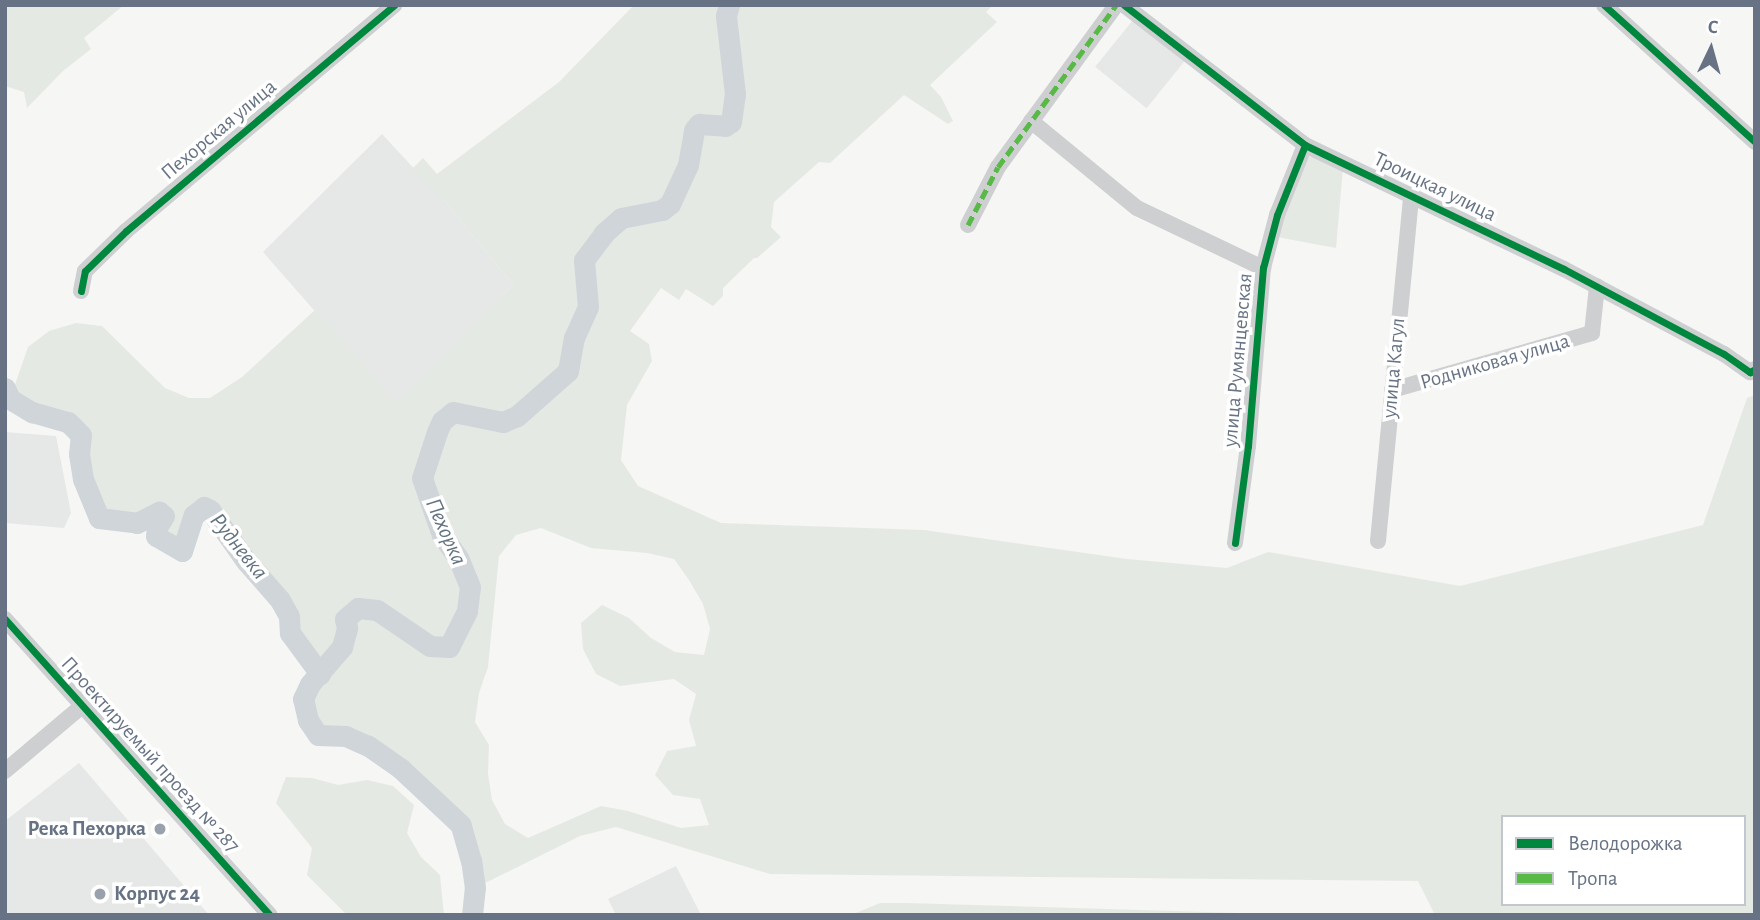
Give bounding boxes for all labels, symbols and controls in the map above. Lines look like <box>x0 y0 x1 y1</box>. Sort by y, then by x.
north arrow <box>1676 14 1746 84</box>
text: С <box>1707 18 1719 38</box>
street label: Пехорская улица <box>156 74 282 186</box>
street label: Троицкая улица <box>1370 147 1500 227</box>
street label: улица Румянцевская <box>1218 272 1258 448</box>
street label: улица Кагул <box>1377 317 1411 419</box>
street label: Родниковая улица <box>1417 329 1573 395</box>
water label: Пехорка <box>418 494 472 570</box>
water label: Рудневка <box>203 508 273 586</box>
street label: Проектируемый проезд № 287 <box>55 652 245 858</box>
legend <box>1501 815 1746 906</box>
place label: Река Пехорка <box>27 816 146 842</box>
marker: Река Пехорка <box>152 821 168 837</box>
text: Велодорожка <box>1568 833 1683 854</box>
text: Тропа <box>1568 868 1618 889</box>
place label: Корпус 24 <box>114 881 200 907</box>
marker: Корпус 24 <box>92 886 108 902</box>

